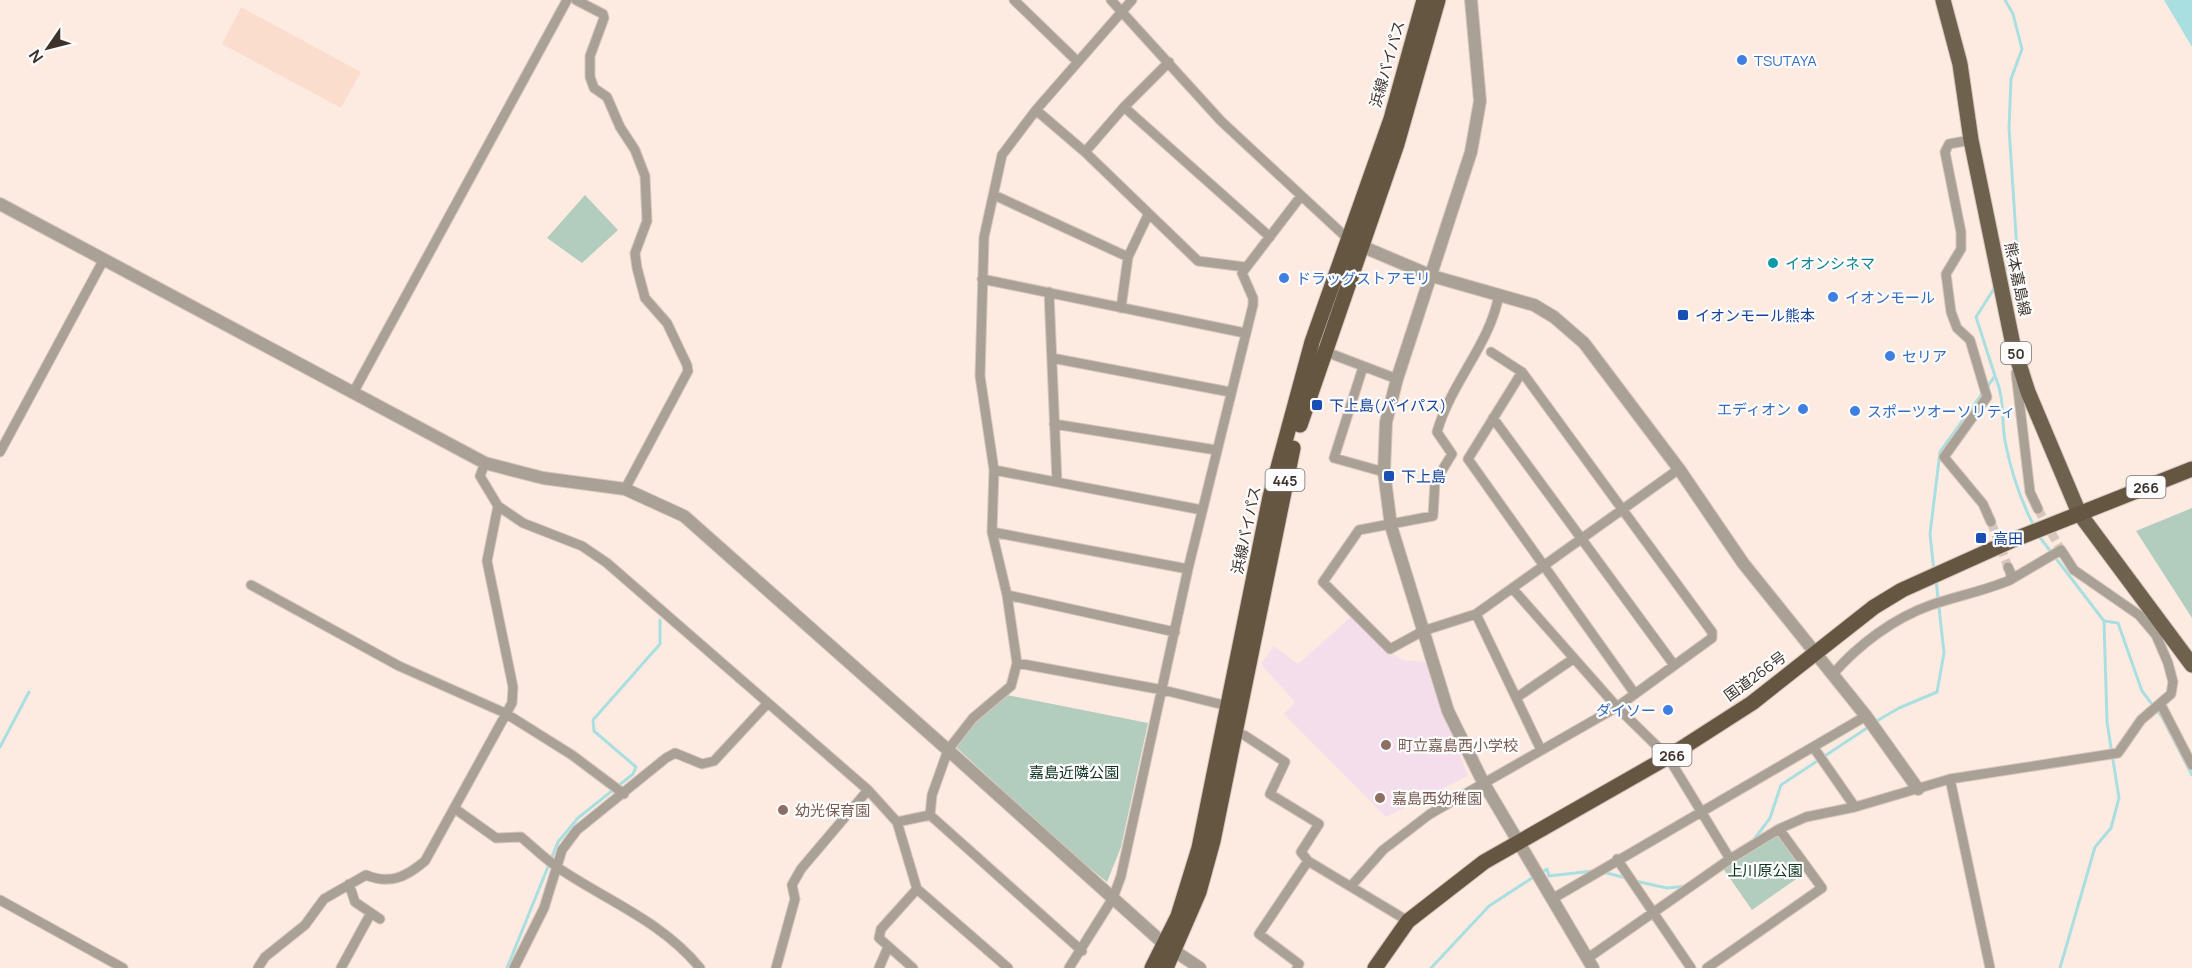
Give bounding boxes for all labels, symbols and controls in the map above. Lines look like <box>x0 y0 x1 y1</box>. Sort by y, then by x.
north arrow <box>18 18 78 78</box>
street label: 浜線バイパス <box>1365 18 1409 110</box>
text: N <box>23 46 48 68</box>
place label: TSUTAYA <box>1754 50 1817 71</box>
marker: TSUTAYA <box>1735 53 1749 67</box>
street label: 熊本嘉島線 <box>2000 240 2036 318</box>
place label: イオンシネマ <box>1785 253 1875 274</box>
marker: イオンシネマ <box>1766 256 1780 270</box>
place label: ドラッグストアモリ <box>1296 268 1431 289</box>
marker: ドラッグストアモリ <box>1277 271 1291 285</box>
place label: イオンモール <box>1845 287 1935 308</box>
marker: イオンモール <box>1826 290 1840 304</box>
place label: イオンモール熊本 <box>1695 305 1815 326</box>
marker: イオンモール熊本 <box>1676 308 1690 322</box>
road number: 50 <box>2001 342 2031 364</box>
place label: セリア <box>1902 346 1947 367</box>
marker: セリア <box>1883 349 1897 363</box>
place label: 下上島(バイパス) <box>1329 395 1446 416</box>
marker: 下上島(バイパス) <box>1310 398 1324 412</box>
place label: エディオン <box>1717 399 1791 420</box>
place label: スポーツオーソリティ <box>1867 401 2016 422</box>
marker: エディオン <box>1796 402 1810 416</box>
marker: スポーツオーソリティ <box>1848 404 1862 418</box>
place label: 下上島 <box>1401 466 1446 487</box>
road number: 445 <box>1266 469 1304 491</box>
marker: 下上島 <box>1382 469 1396 483</box>
road number: 266 <box>2126 476 2166 498</box>
street label: 浜線バイパス <box>1226 484 1266 576</box>
place label: 高田 <box>1993 528 2023 549</box>
marker: 高田 <box>1974 531 1988 545</box>
street label: 国道266号 <box>1720 646 1790 706</box>
place label: ダイソー <box>1596 700 1656 721</box>
marker: ダイソー <box>1661 703 1675 717</box>
place label: 町立嘉島西小学校 <box>1398 735 1518 756</box>
marker: 町立嘉島西小学校 <box>1379 738 1393 752</box>
road number: 266 <box>1652 744 1692 766</box>
park label: 嘉島近隣公園 <box>1029 762 1119 783</box>
place label: 嘉島西幼稚園 <box>1392 788 1482 809</box>
marker: 嘉島西幼稚園 <box>1373 791 1387 805</box>
place label: 幼光保育園 <box>795 800 870 821</box>
marker: 幼光保育園 <box>776 803 790 817</box>
park label: 上川原公園 <box>1727 860 1803 881</box>

